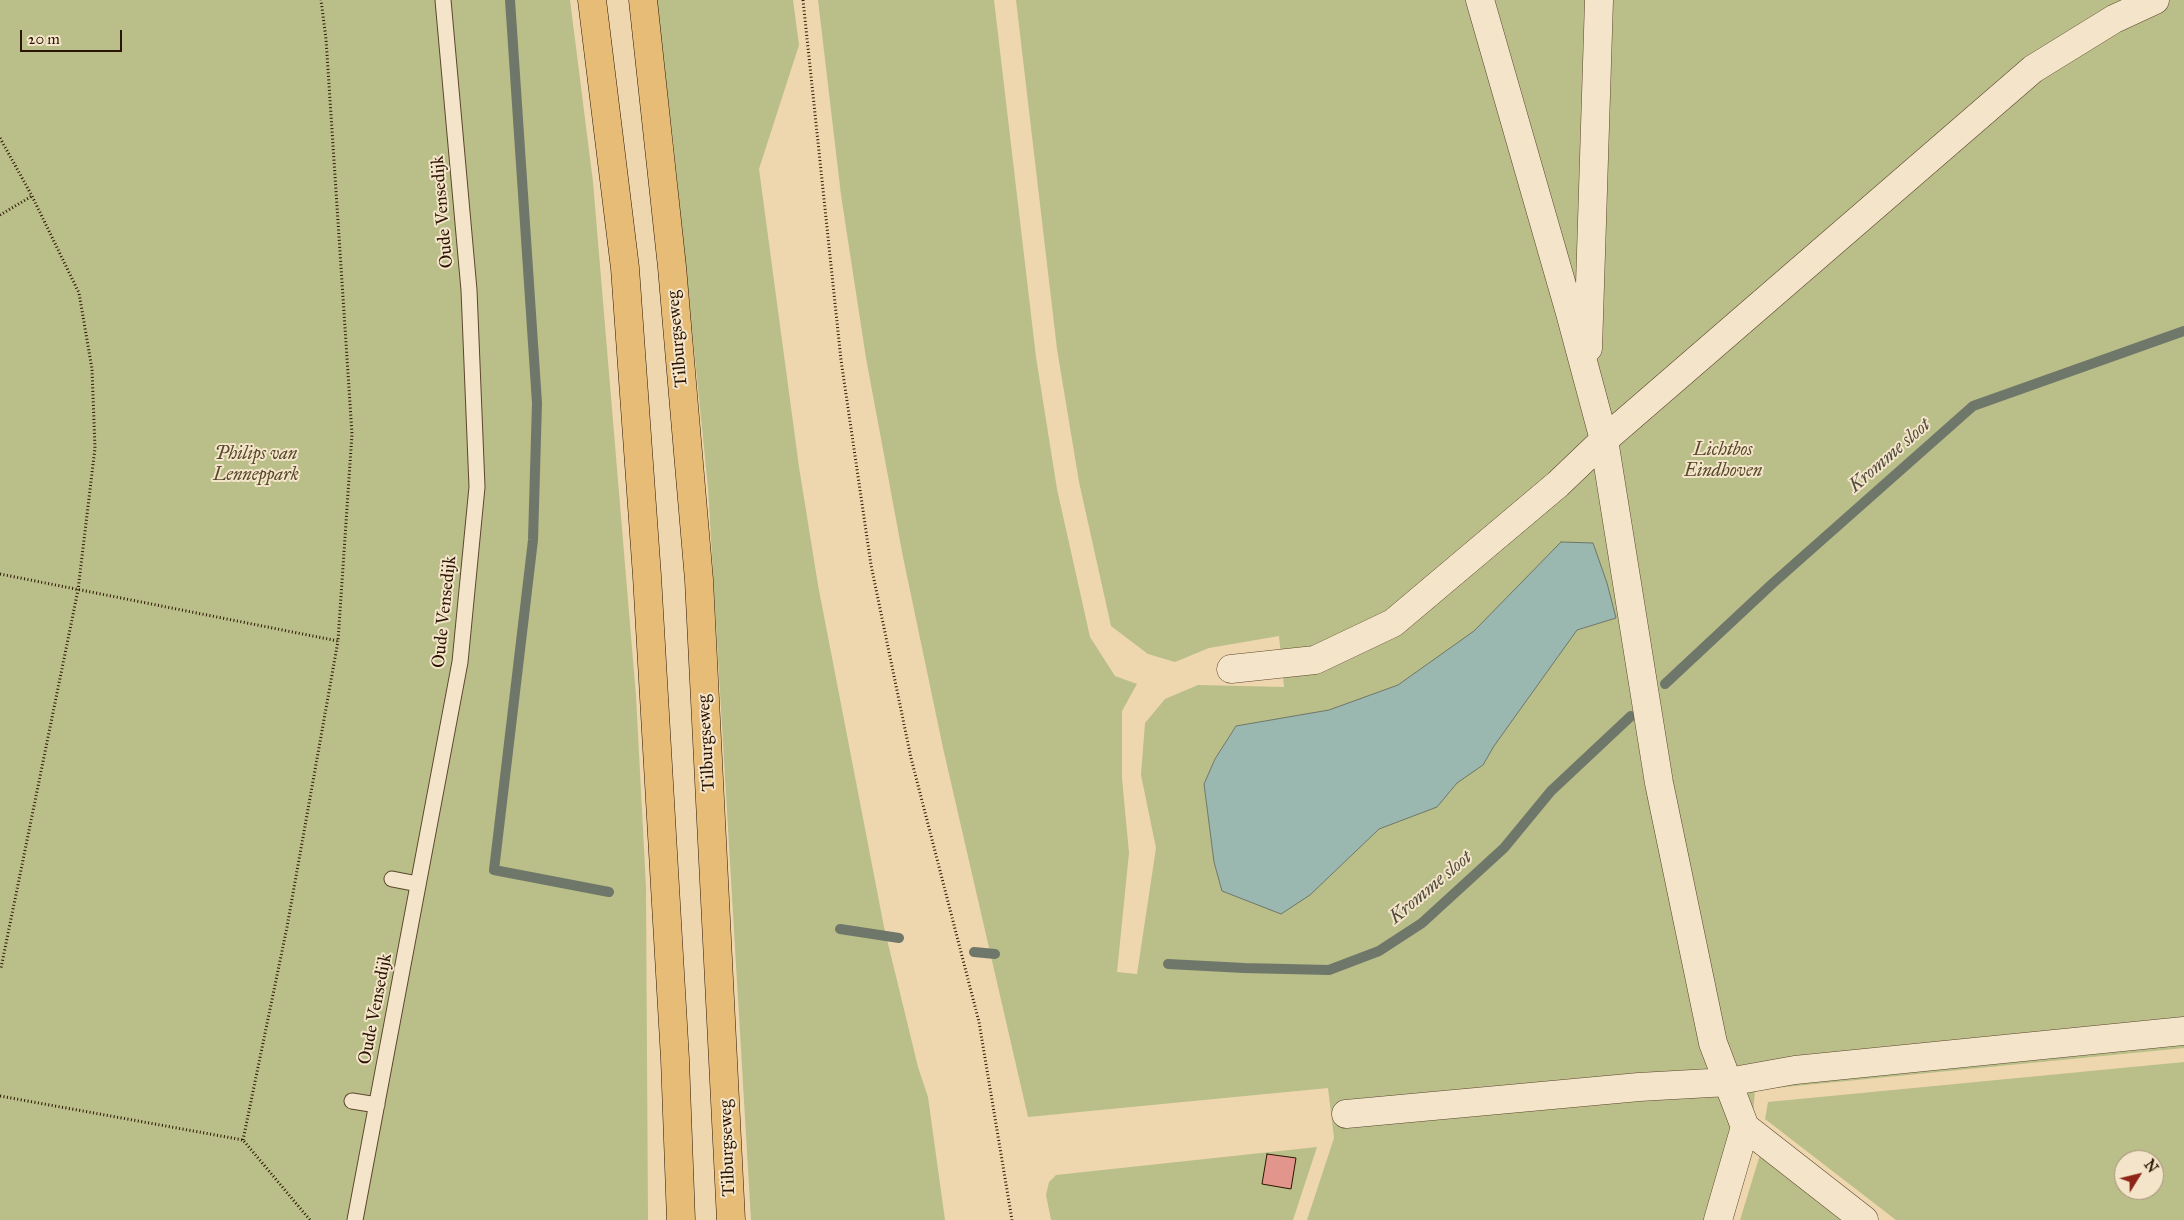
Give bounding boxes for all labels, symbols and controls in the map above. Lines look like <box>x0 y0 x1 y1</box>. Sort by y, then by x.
scale bar <box>22 20 125 52</box>
text: 20 m <box>28 30 60 48</box>
street label: Oude Vensedijk <box>427 155 459 269</box>
street label: Tilburgseweg <box>663 290 693 388</box>
water label: Kromme sloot <box>1844 414 1936 498</box>
park label: Lichtbos Eindhoven <box>1684 440 1762 482</box>
park label: Philips van Lenneppark <box>213 444 299 486</box>
street label: Oude Vensedijk <box>428 555 462 669</box>
street label: Tilburgseweg <box>694 694 720 792</box>
water label: Kromme sloot <box>1385 847 1477 929</box>
street label: Oude Vensedijk <box>355 952 397 1066</box>
street label: Tilburgseweg <box>716 1099 740 1197</box>
north arrow <box>2114 1150 2164 1200</box>
text: N <box>2140 1157 2161 1176</box>

